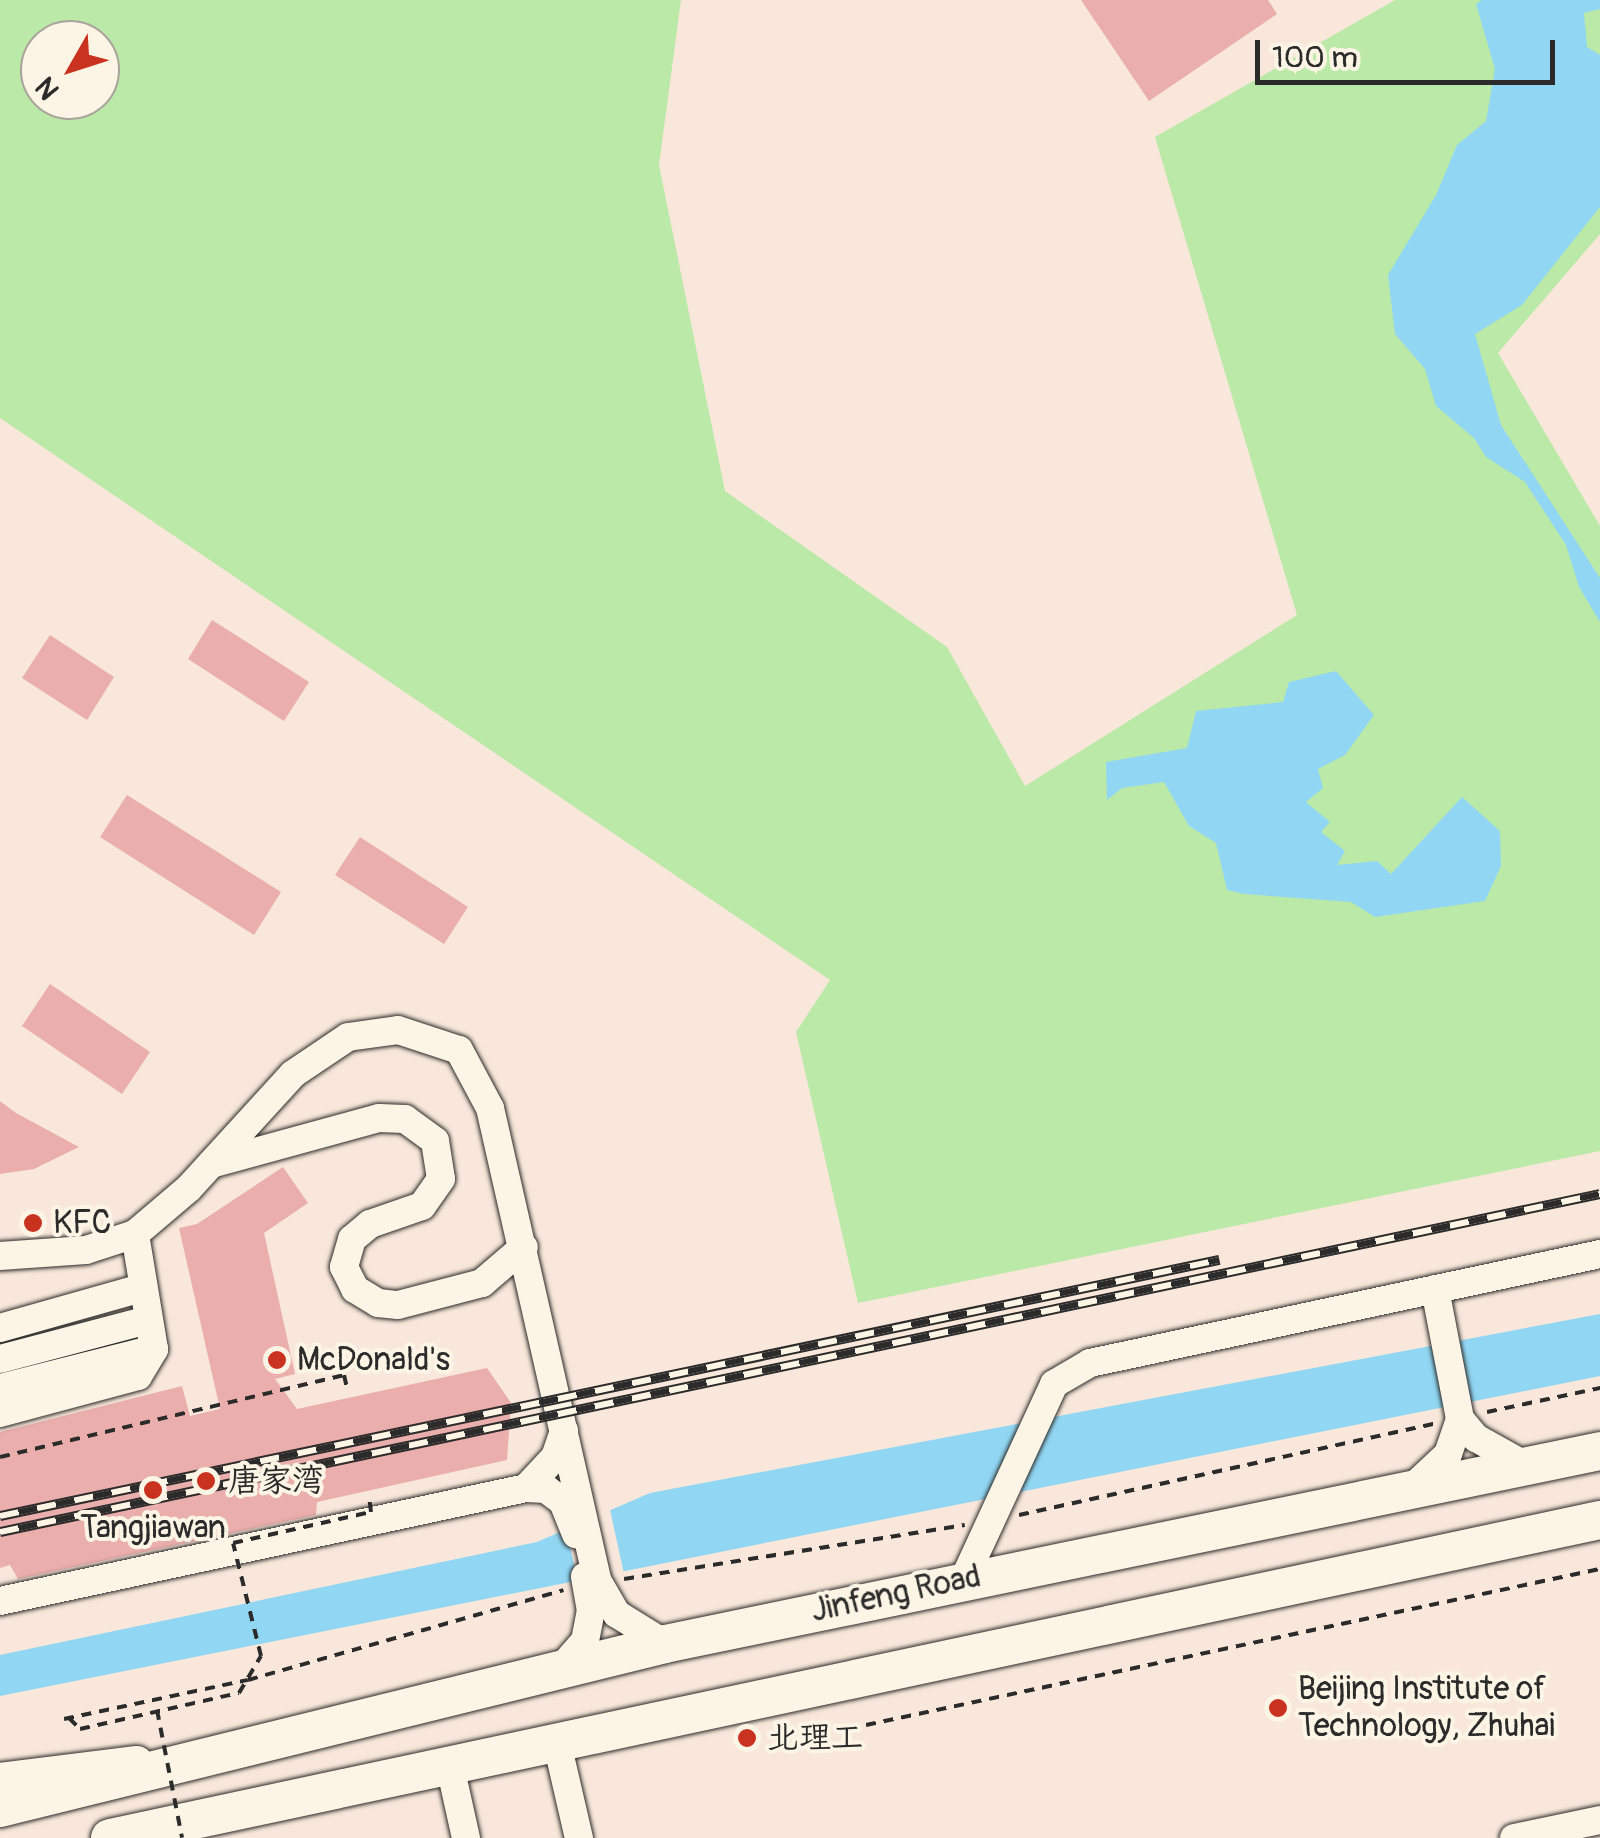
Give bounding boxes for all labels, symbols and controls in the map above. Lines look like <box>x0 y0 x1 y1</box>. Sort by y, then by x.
north arrow <box>20 20 120 120</box>
scale bar <box>1260 20 1560 82</box>
text: 100 m <box>1272 39 1358 76</box>
text: N <box>28 70 67 106</box>
place label: KFC <box>53 1204 111 1242</box>
marker: KFC <box>22 1212 44 1234</box>
place label: McDonald's <box>297 1341 450 1379</box>
marker: McDonald's <box>266 1349 288 1371</box>
place label: 唐家湾 <box>228 1462 324 1500</box>
marker: 唐家湾 <box>193 1468 219 1494</box>
marker: Tangjiawan <box>140 1477 166 1503</box>
place label: Tangjiawan <box>80 1509 226 1547</box>
street label: Jinfeng Road <box>808 1557 984 1631</box>
place label: Beijing Institute of Technology, Zhuhai <box>1298 1671 1555 1746</box>
marker: Beijing Institute of Technology, Zhuhai <box>1267 1697 1289 1719</box>
place label: 北理工 <box>767 1719 863 1757</box>
marker: 北理工 <box>736 1727 758 1749</box>

